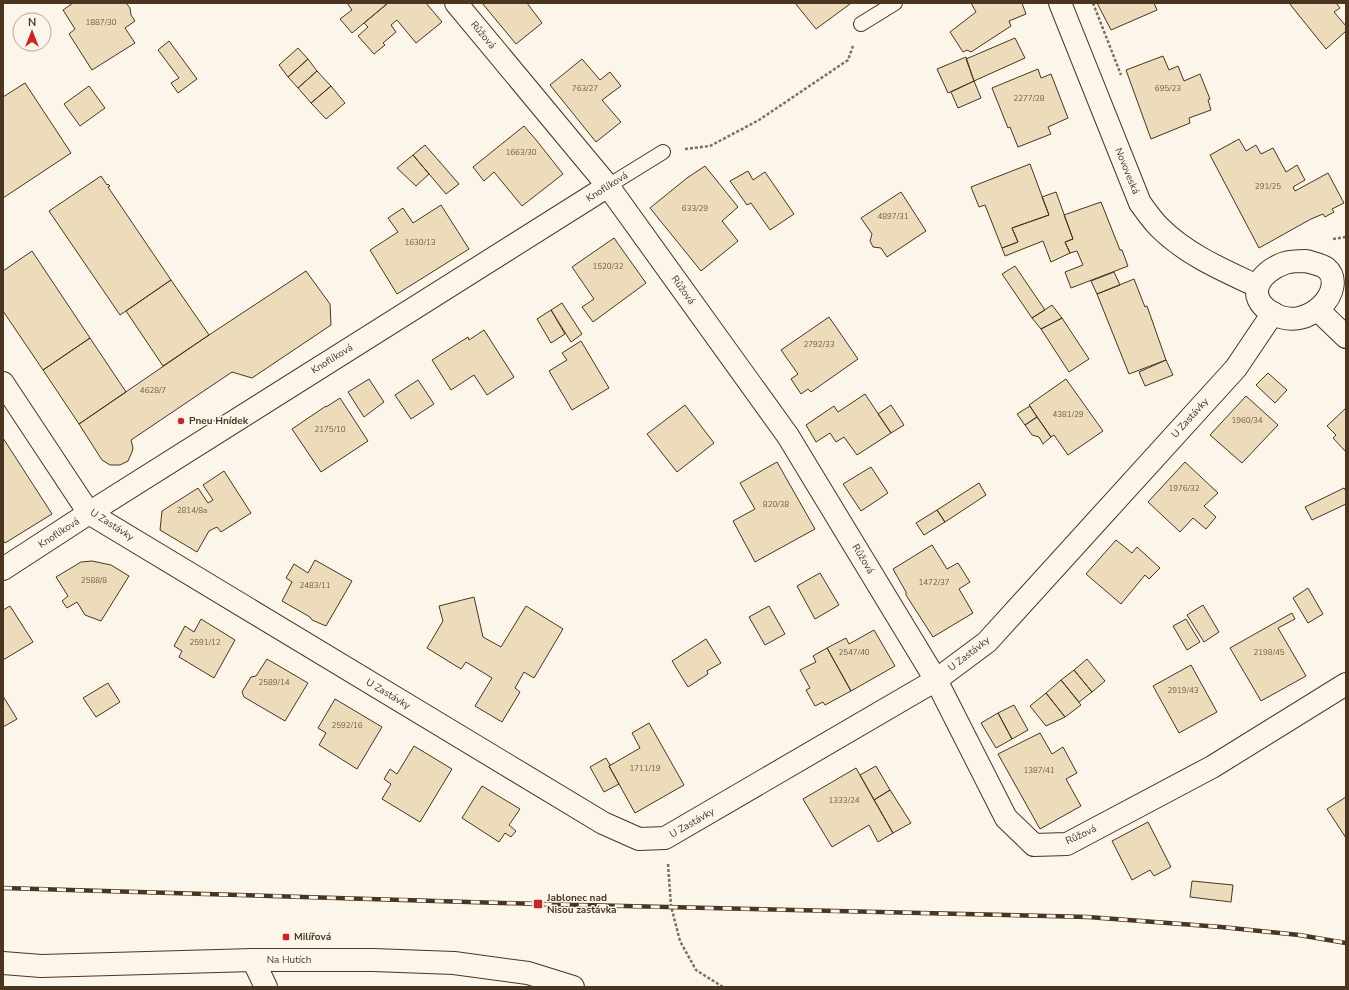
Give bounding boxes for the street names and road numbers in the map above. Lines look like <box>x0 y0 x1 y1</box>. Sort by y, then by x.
street label: Růžová <box>467 18 499 52</box>
street label: Novoveská <box>1111 146 1143 196</box>
street label: Knoflíková <box>583 169 631 205</box>
street label: Růžová <box>668 273 698 307</box>
street label: Knoflíková <box>308 341 356 377</box>
street label: U Zastávky <box>1168 394 1212 441</box>
street label: U Zastávky <box>87 506 137 545</box>
street label: Knoflíková <box>36 514 82 552</box>
street label: Růžová <box>849 541 877 577</box>
street label: U Zastávky <box>945 633 994 675</box>
street label: U Zastávky <box>363 675 414 713</box>
street label: U Zastávky <box>667 804 718 841</box>
street label: Růžová <box>1063 822 1099 848</box>
street label: Na Hutích <box>267 953 311 967</box>

